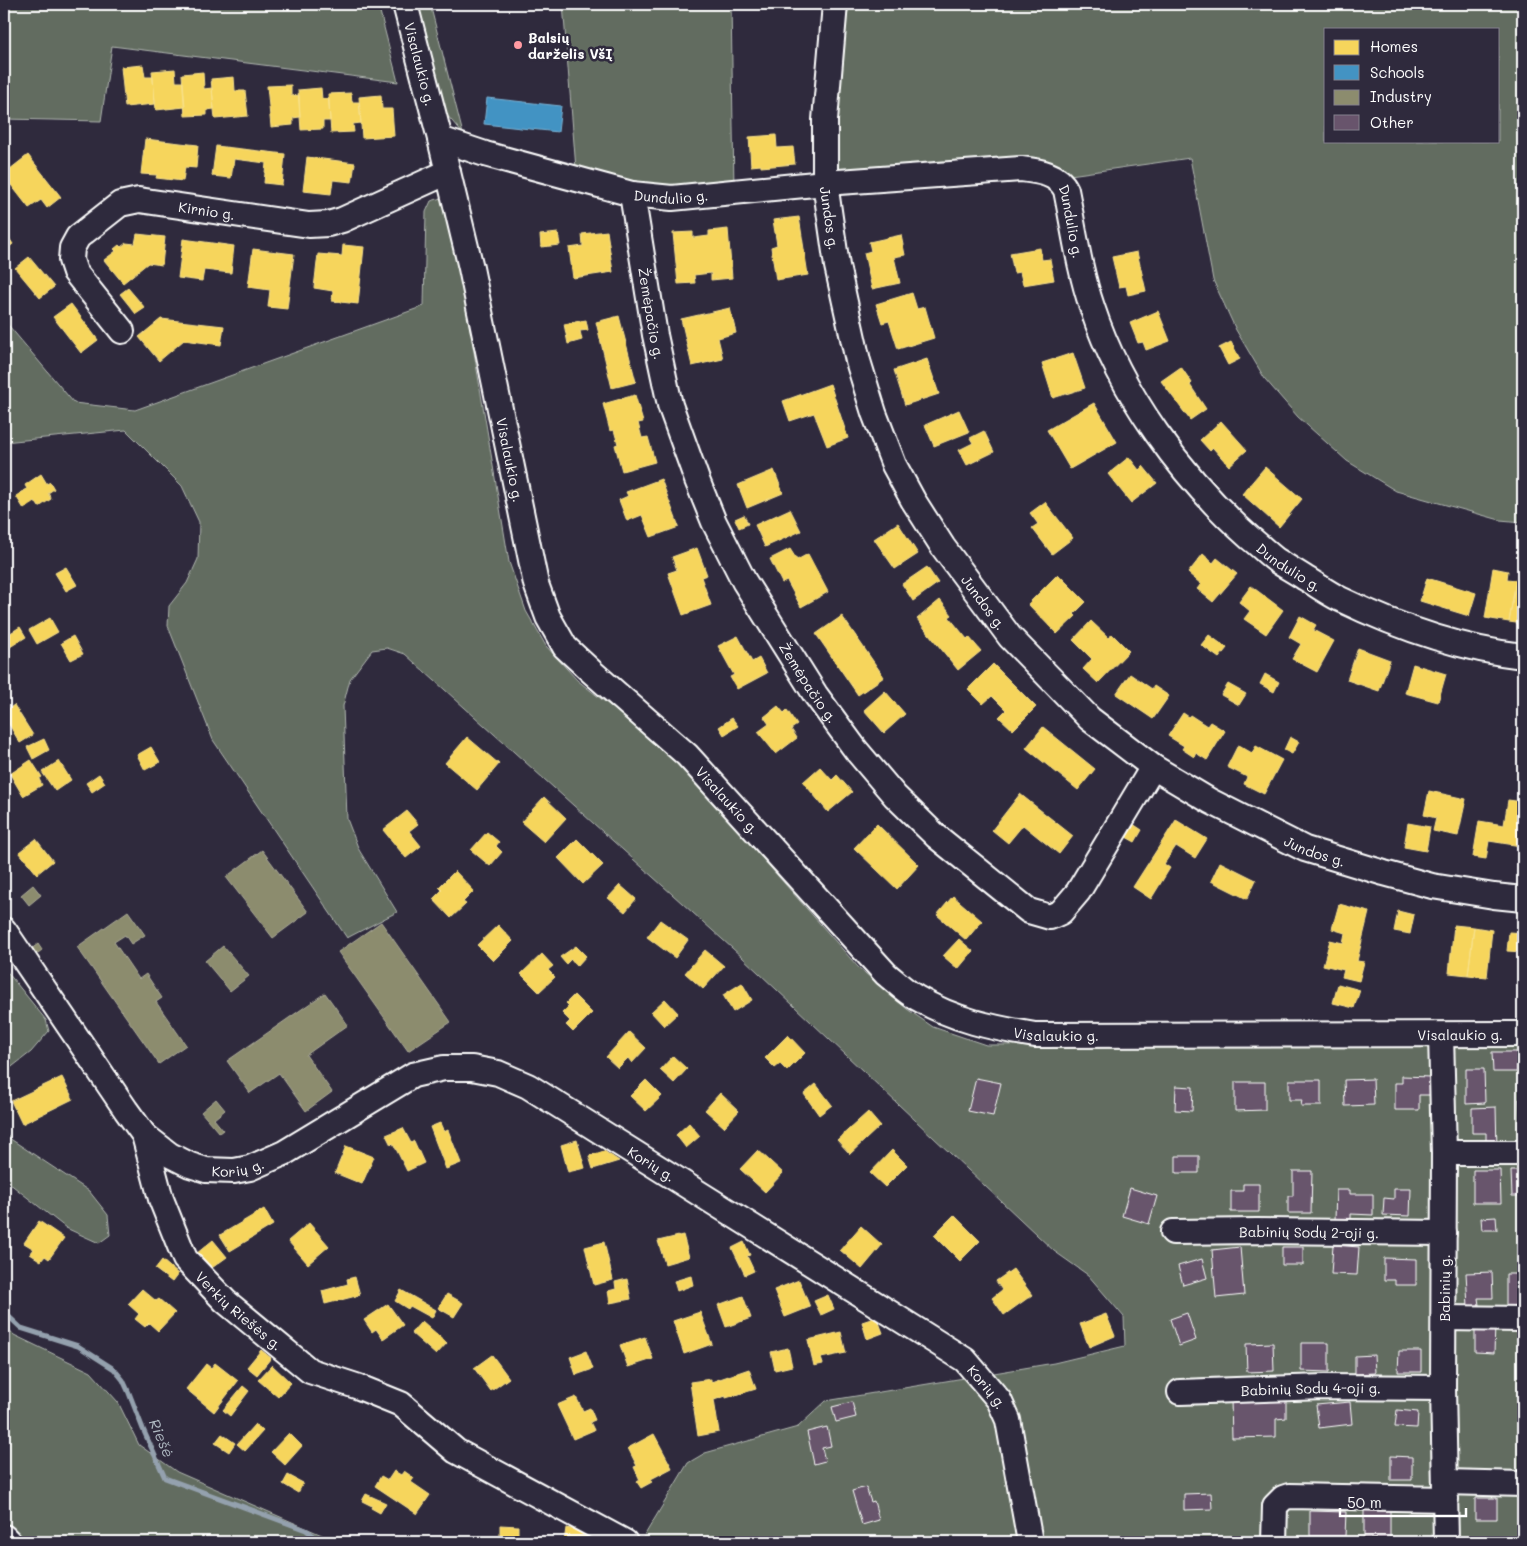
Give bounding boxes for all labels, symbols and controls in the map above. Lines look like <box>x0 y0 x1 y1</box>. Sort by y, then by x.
street label: Visalaukio g. <box>401 20 440 108</box>
place label: Balsių darželis VšĮ <box>528 28 612 63</box>
legend <box>1324 28 1500 142</box>
text: Homes <box>1370 36 1418 56</box>
marker: Balsių darželis VšĮ <box>512 39 524 51</box>
text: Schools <box>1370 62 1425 82</box>
text: Industry <box>1370 86 1432 106</box>
text: Other <box>1370 112 1414 132</box>
street label: Dundulio g. <box>1055 181 1088 260</box>
street label: Dundulio g. <box>633 185 709 208</box>
street label: Jundos g. <box>816 185 844 251</box>
street label: Kirnio g. <box>177 196 236 224</box>
street label: Žemėpačio g. <box>635 266 669 361</box>
street label: Visalaukio g. <box>493 416 528 504</box>
street label: Dundulio g. <box>1253 538 1325 596</box>
street label: Jundos g. <box>957 571 1011 633</box>
street label: Žemėpačio g. <box>775 638 842 727</box>
street label: Visalaukio g. <box>692 762 764 838</box>
street label: Jundos g. <box>1281 831 1348 870</box>
street label: Visalaukio g. <box>1012 1022 1099 1045</box>
street label: Visalaukio g. <box>1417 1025 1503 1044</box>
street label: Korių g. <box>624 1141 679 1186</box>
street label: Korių g. <box>211 1154 267 1181</box>
street label: Babinių Sodų 2-oji g. <box>1239 1221 1379 1242</box>
street label: Babinių g. <box>1435 1254 1454 1322</box>
street label: Verkių Riešės g. <box>192 1267 287 1354</box>
street label: Korių g. <box>963 1361 1011 1412</box>
street label: Babinių Sodų 4-oji g. <box>1240 1377 1381 1399</box>
water label: Riešė <box>145 1416 179 1460</box>
scale bar <box>1340 1486 1466 1518</box>
text: 50 m <box>1347 1492 1382 1512</box>

